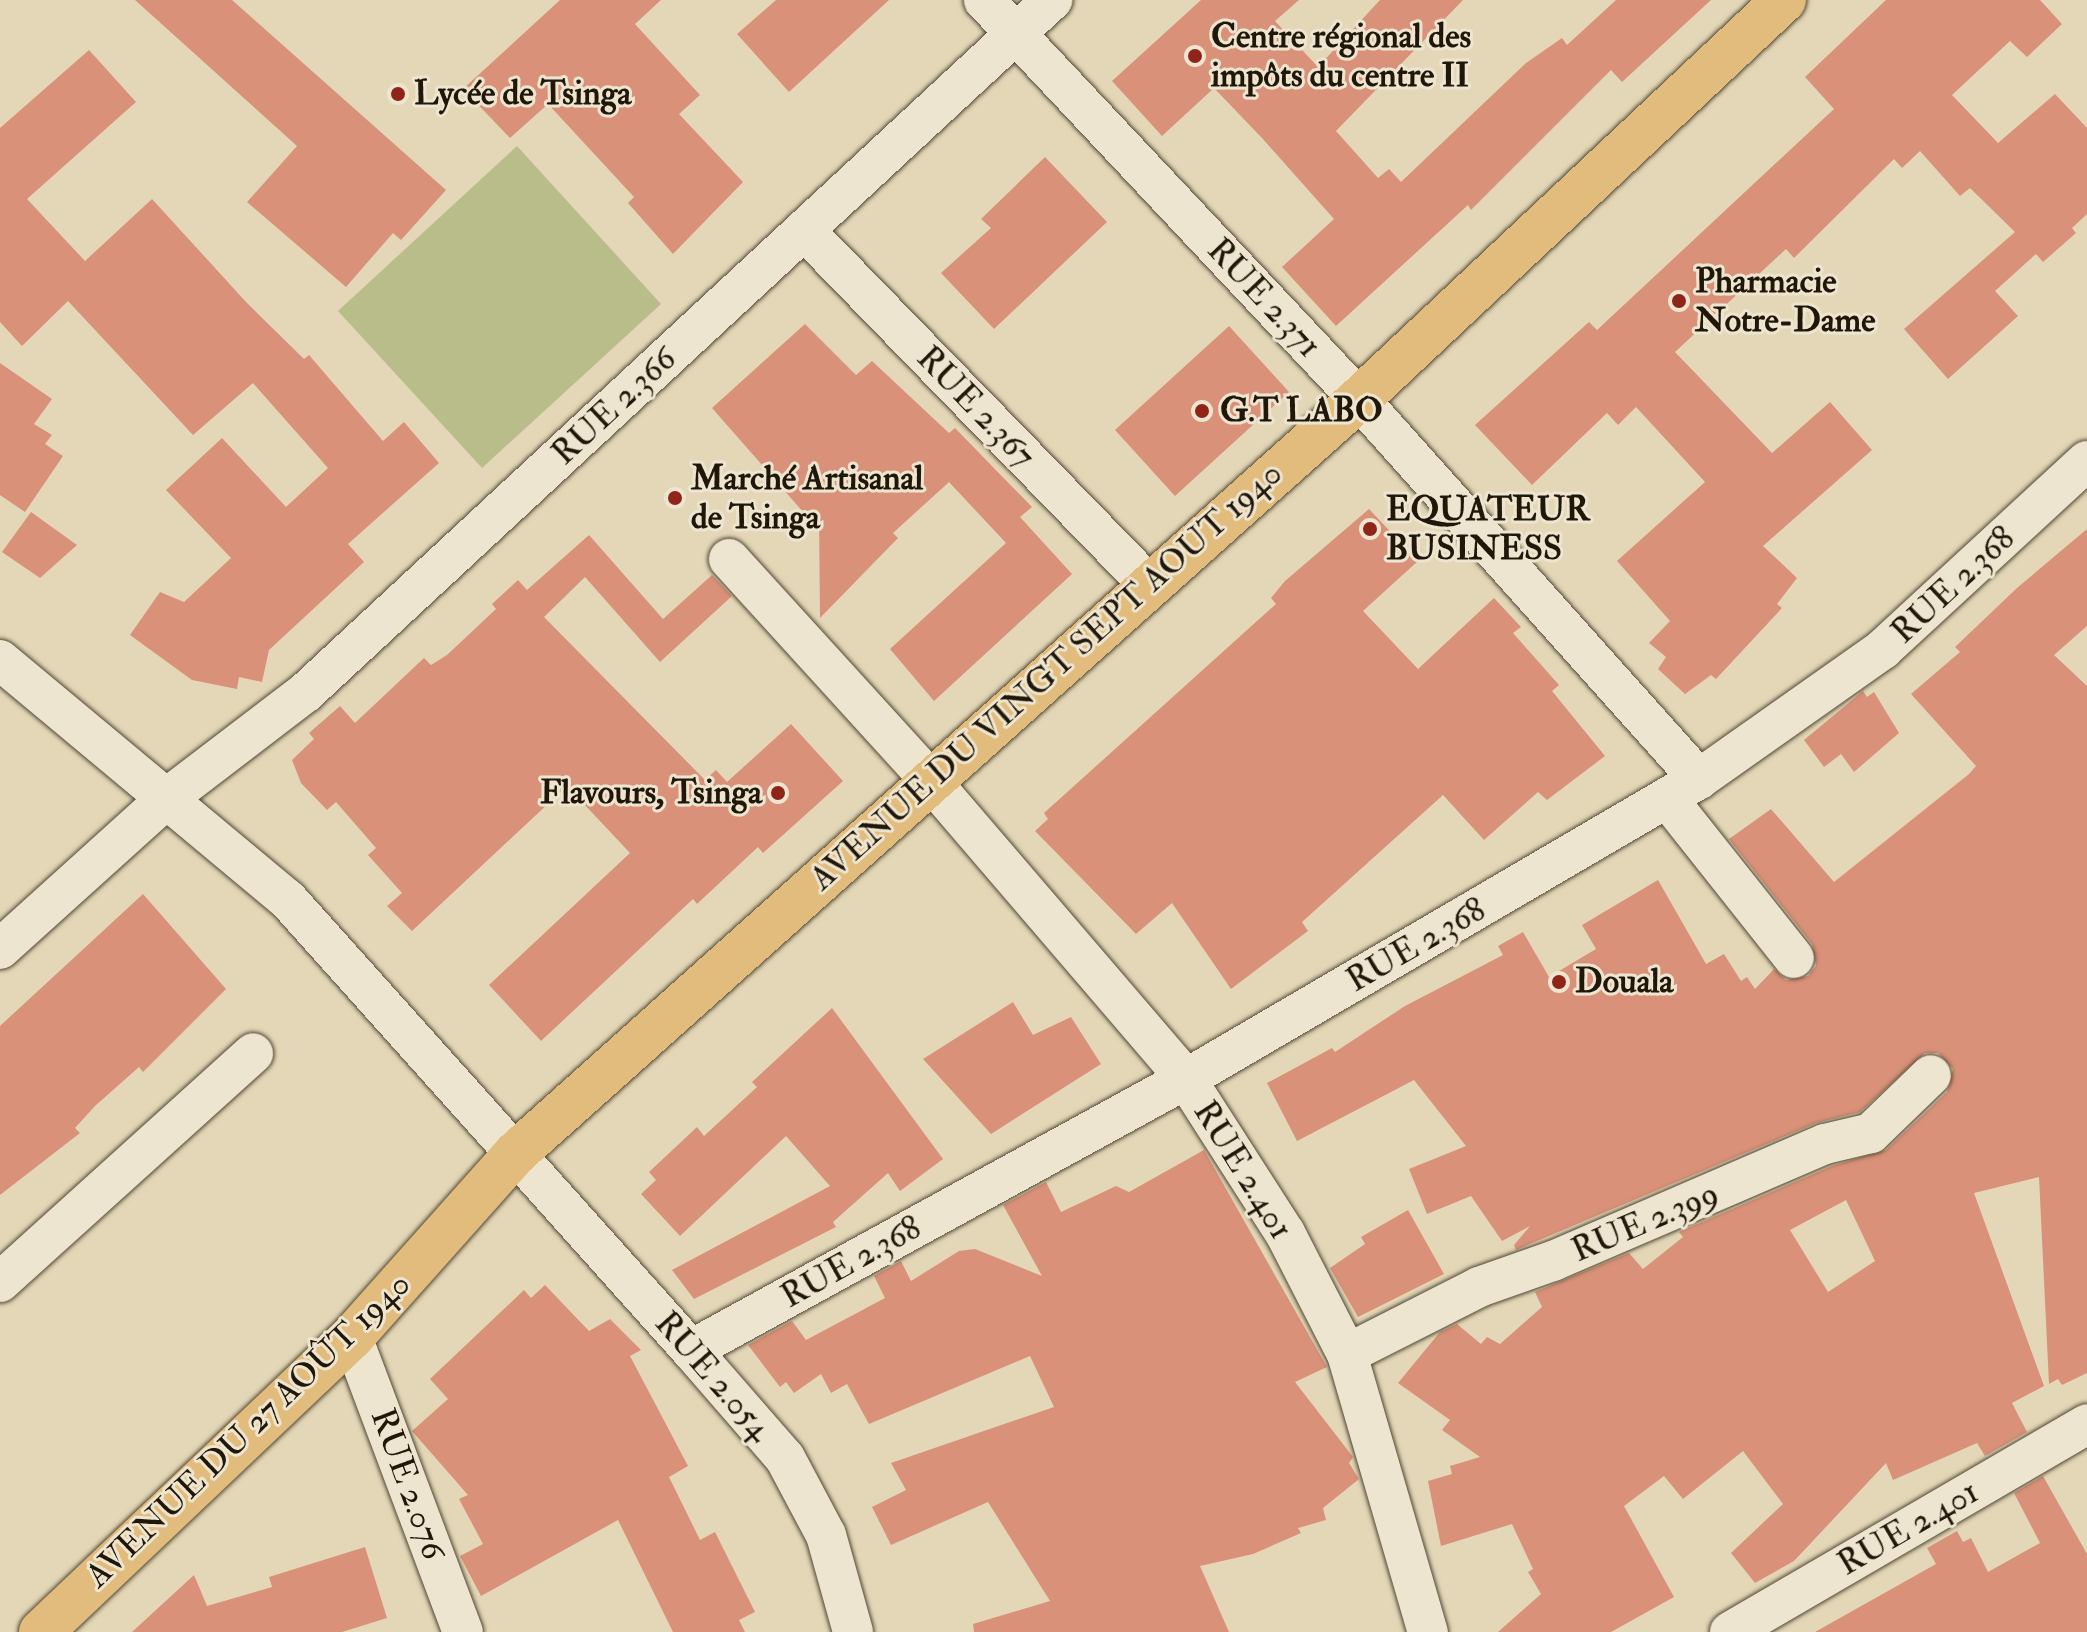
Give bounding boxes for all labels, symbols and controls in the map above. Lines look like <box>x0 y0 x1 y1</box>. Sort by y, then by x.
place label: Centre régional des impôts du centre II <box>1211 16 1471 96</box>
marker: Centre régional des impôts du centre II <box>1186 47 1204 65</box>
place label: Lycée de Tsinga <box>414 74 631 114</box>
marker: Lycée de Tsinga <box>389 85 407 103</box>
street label: RUE 2.371 <box>1199 230 1329 366</box>
place label: Pharmacie Notre-Dame <box>1695 261 1875 340</box>
marker: Pharmacie Notre-Dame <box>1670 292 1688 310</box>
street label: RUE 2.366 <box>544 338 684 474</box>
street label: RUE 2.367 <box>908 338 1044 476</box>
place label: G.T LABO <box>1220 391 1383 431</box>
marker: G.T LABO <box>1191 400 1213 422</box>
street label: AVENUE DU VINGT SEPT AOUT 1940 <box>802 453 1290 899</box>
place label: Marché Artisanal de Tsinga <box>691 458 923 538</box>
marker: Marché Artisanal de Tsinga <box>666 489 684 507</box>
place label: EQUATEUR BUSINESS <box>1386 489 1590 568</box>
street label: RUE 2.368 <box>1883 518 2023 652</box>
marker: EQUATEUR BUSINESS <box>1361 520 1379 538</box>
place label: Flavours, Tsinga <box>540 773 762 813</box>
marker: Flavours, Tsinga <box>769 784 787 802</box>
street label: RUE 2.368 <box>1339 889 1493 1001</box>
place label: Douala <box>1575 962 1673 1002</box>
marker: Douala <box>1550 973 1568 991</box>
street label: RUE 2.401 <box>1184 1093 1302 1247</box>
street label: RUE 2.399 <box>1566 1173 1724 1271</box>
street label: RUE 2.368 <box>774 1207 928 1317</box>
street label: AVENUE DU 27 AOÛT 1940 <box>77 1264 419 1596</box>
street label: RUE 2.054 <box>646 1303 780 1449</box>
street label: RUE 2.076 <box>362 1403 454 1565</box>
street label: RUE 2.401 <box>1830 1471 1986 1585</box>

